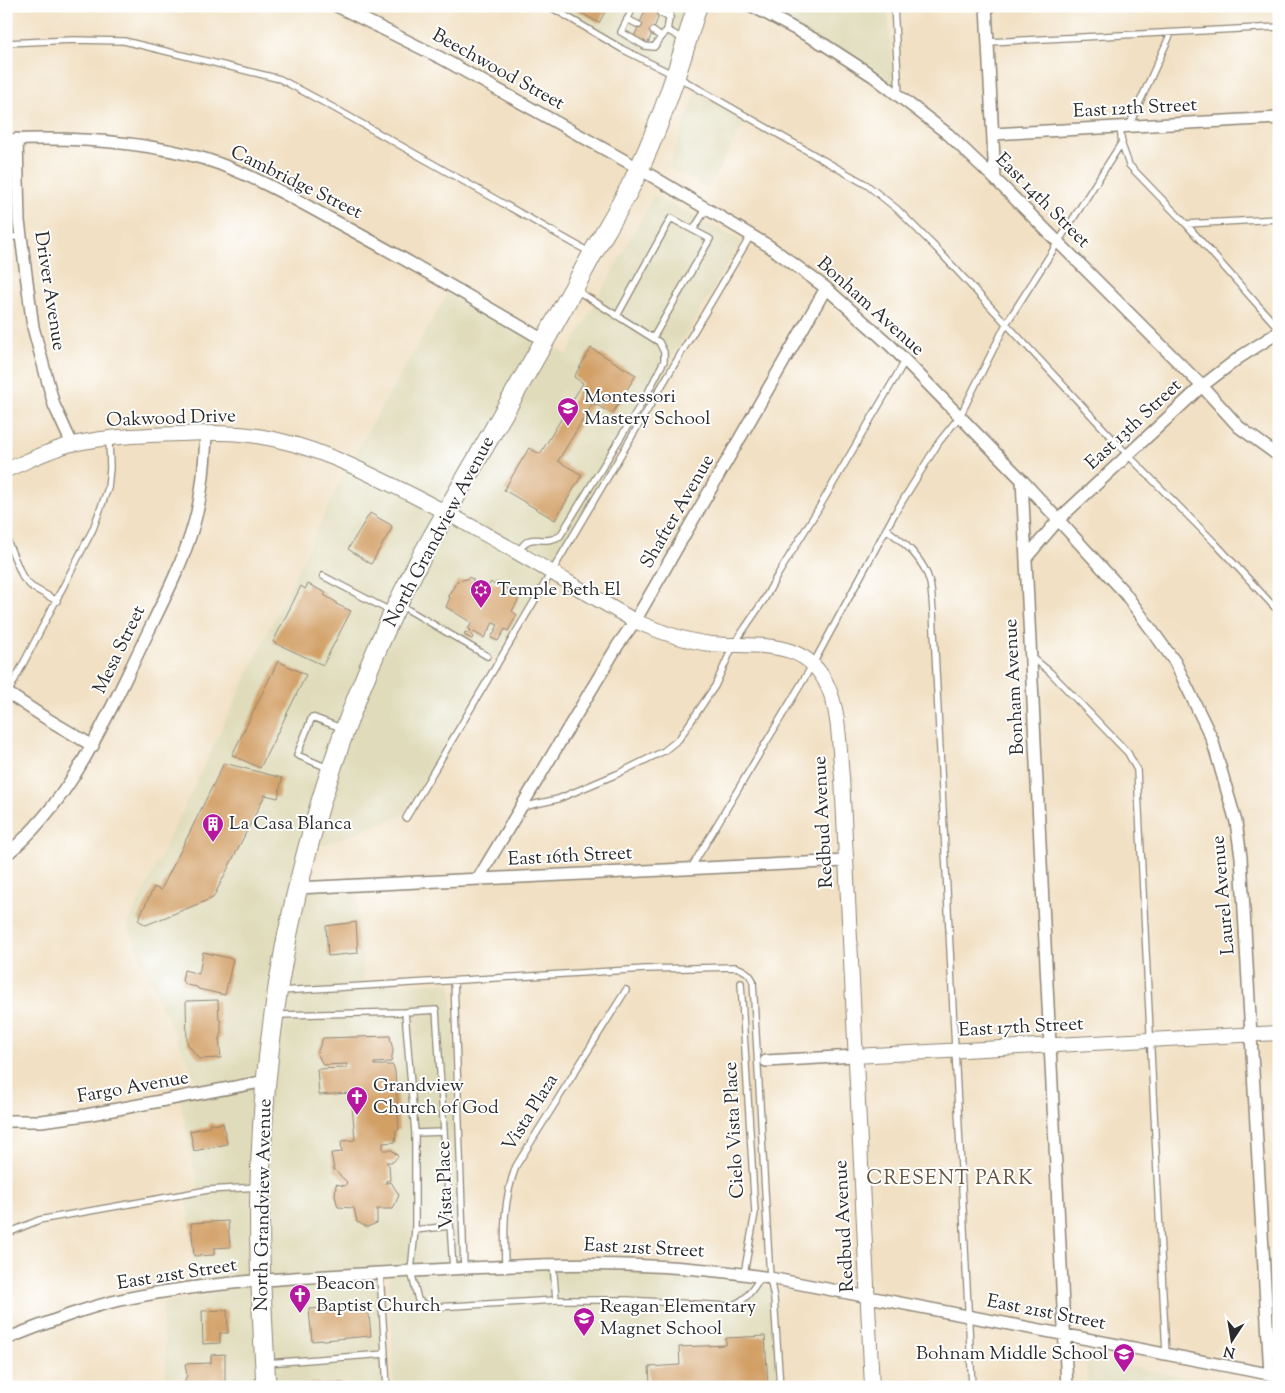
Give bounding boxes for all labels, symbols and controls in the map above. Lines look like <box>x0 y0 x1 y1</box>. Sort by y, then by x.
street label: Beechwood Street <box>427 22 569 118</box>
street label: East 12th Street <box>1072 92 1198 126</box>
street label: Cambridge Street <box>225 139 367 227</box>
street label: East 14th Street <box>988 147 1096 255</box>
street label: Driver Avenue <box>26 229 72 353</box>
street label: Bonham Avenue <box>810 251 930 363</box>
street label: East 13th Street <box>1080 373 1189 477</box>
place label: Montessori Mastery School <box>584 384 710 433</box>
school or university icon: Montessori Mastery School <box>556 396 580 427</box>
street label: Oakwood Drive <box>106 403 237 435</box>
street label: North Grandview Avenue <box>378 432 502 632</box>
street label: Shafter Avenue <box>634 450 722 574</box>
place label: Temple Beth El <box>497 577 621 604</box>
synagogue icon: Temple Beth El <box>469 578 493 609</box>
street label: Mesa Street <box>87 601 153 699</box>
street label: Bonham Avenue <box>998 618 1032 756</box>
street label: Redbud Avenue <box>807 755 841 889</box>
place label: La Casa Blanca <box>229 811 352 838</box>
building icon: La Casa Blanca <box>201 812 225 843</box>
street label: Laurel Avenue <box>1205 834 1243 956</box>
street label: East 16th Street <box>507 840 634 874</box>
street label: East 17th Street <box>958 1011 1085 1045</box>
street label: Cielo Vista Place <box>718 1061 752 1199</box>
street label: Fargo Avenue <box>75 1065 191 1111</box>
street label: Vista Plaza <box>496 1069 566 1157</box>
place label: Grandview Church of God <box>373 1073 499 1122</box>
church icon: Grandview Church of God <box>345 1085 369 1116</box>
street label: North Grandview Avenue <box>249 1098 279 1312</box>
street label: Vista Place <box>431 1140 461 1230</box>
street label: Redbud Avenue <box>828 1159 862 1293</box>
district label: CRESENT PARK <box>866 1165 1034 1194</box>
street label: East 21st Street <box>583 1232 705 1266</box>
street label: East 21st Street <box>115 1252 239 1298</box>
place label: Beacon Baptist Church <box>316 1271 441 1320</box>
church icon: Beacon Baptist Church <box>288 1283 312 1314</box>
street label: East 21st Street <box>984 1288 1108 1338</box>
place label: Reagan Elementary Magnet School <box>600 1294 757 1343</box>
school or university icon: Reagan Elementary Magnet School <box>572 1306 596 1337</box>
north arrow <box>1208 1316 1258 1366</box>
text: N <box>1222 1340 1237 1362</box>
place label: Bohnam Middle School <box>916 1341 1108 1368</box>
school or university icon: Bohnam Middle School <box>1112 1342 1136 1373</box>

